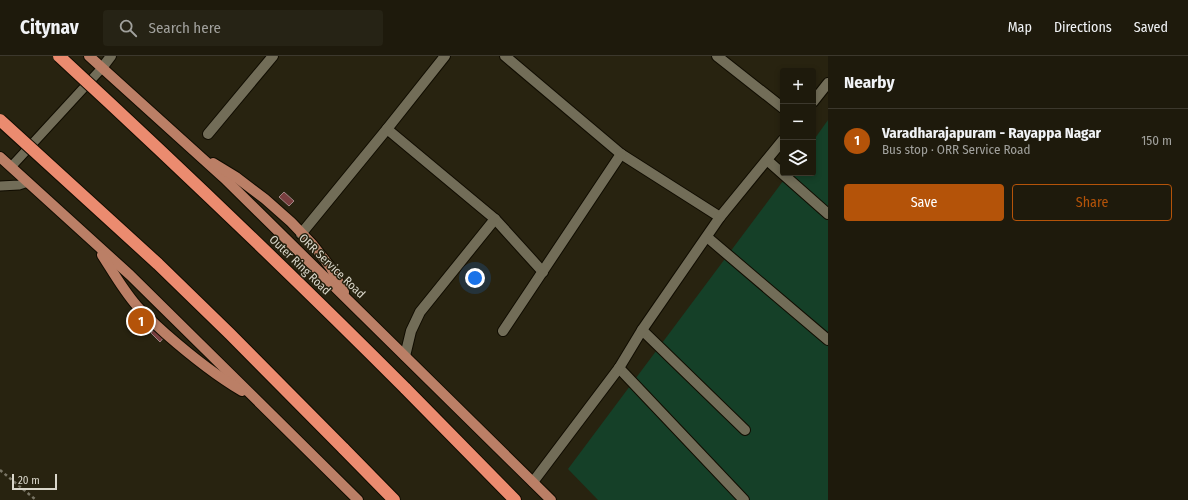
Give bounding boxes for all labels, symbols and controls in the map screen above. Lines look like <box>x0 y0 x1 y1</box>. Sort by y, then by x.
search box <box>103 10 383 46</box>
text: Citynav <box>20 16 79 39</box>
icon: search <box>117 17 139 39</box>
text: Search here <box>149 19 221 37</box>
text: Map <box>1008 19 1032 36</box>
text: Directions <box>1054 19 1112 36</box>
text: Saved <box>1134 19 1168 36</box>
map controls <box>780 68 816 176</box>
button: + <box>780 68 816 104</box>
text: Nearby <box>844 72 895 93</box>
button: − <box>780 104 816 140</box>
text: Varadharajapuram - Rayappa Nagar <box>882 124 1101 142</box>
text: 1 <box>854 133 860 148</box>
text: 150 m <box>1141 133 1172 148</box>
button: layers <box>780 140 816 176</box>
text: Bus stop · ORR Service Road <box>882 142 1030 157</box>
button: Save <box>844 184 1004 221</box>
button: Share <box>1012 184 1172 221</box>
street label: ORR Service Road <box>296 231 368 301</box>
street label: Outer Ring Road <box>266 232 334 298</box>
your location <box>465 268 485 288</box>
pin: 1 <box>128 306 154 336</box>
scale bar <box>12 472 57 491</box>
text: 20 m <box>18 474 40 487</box>

